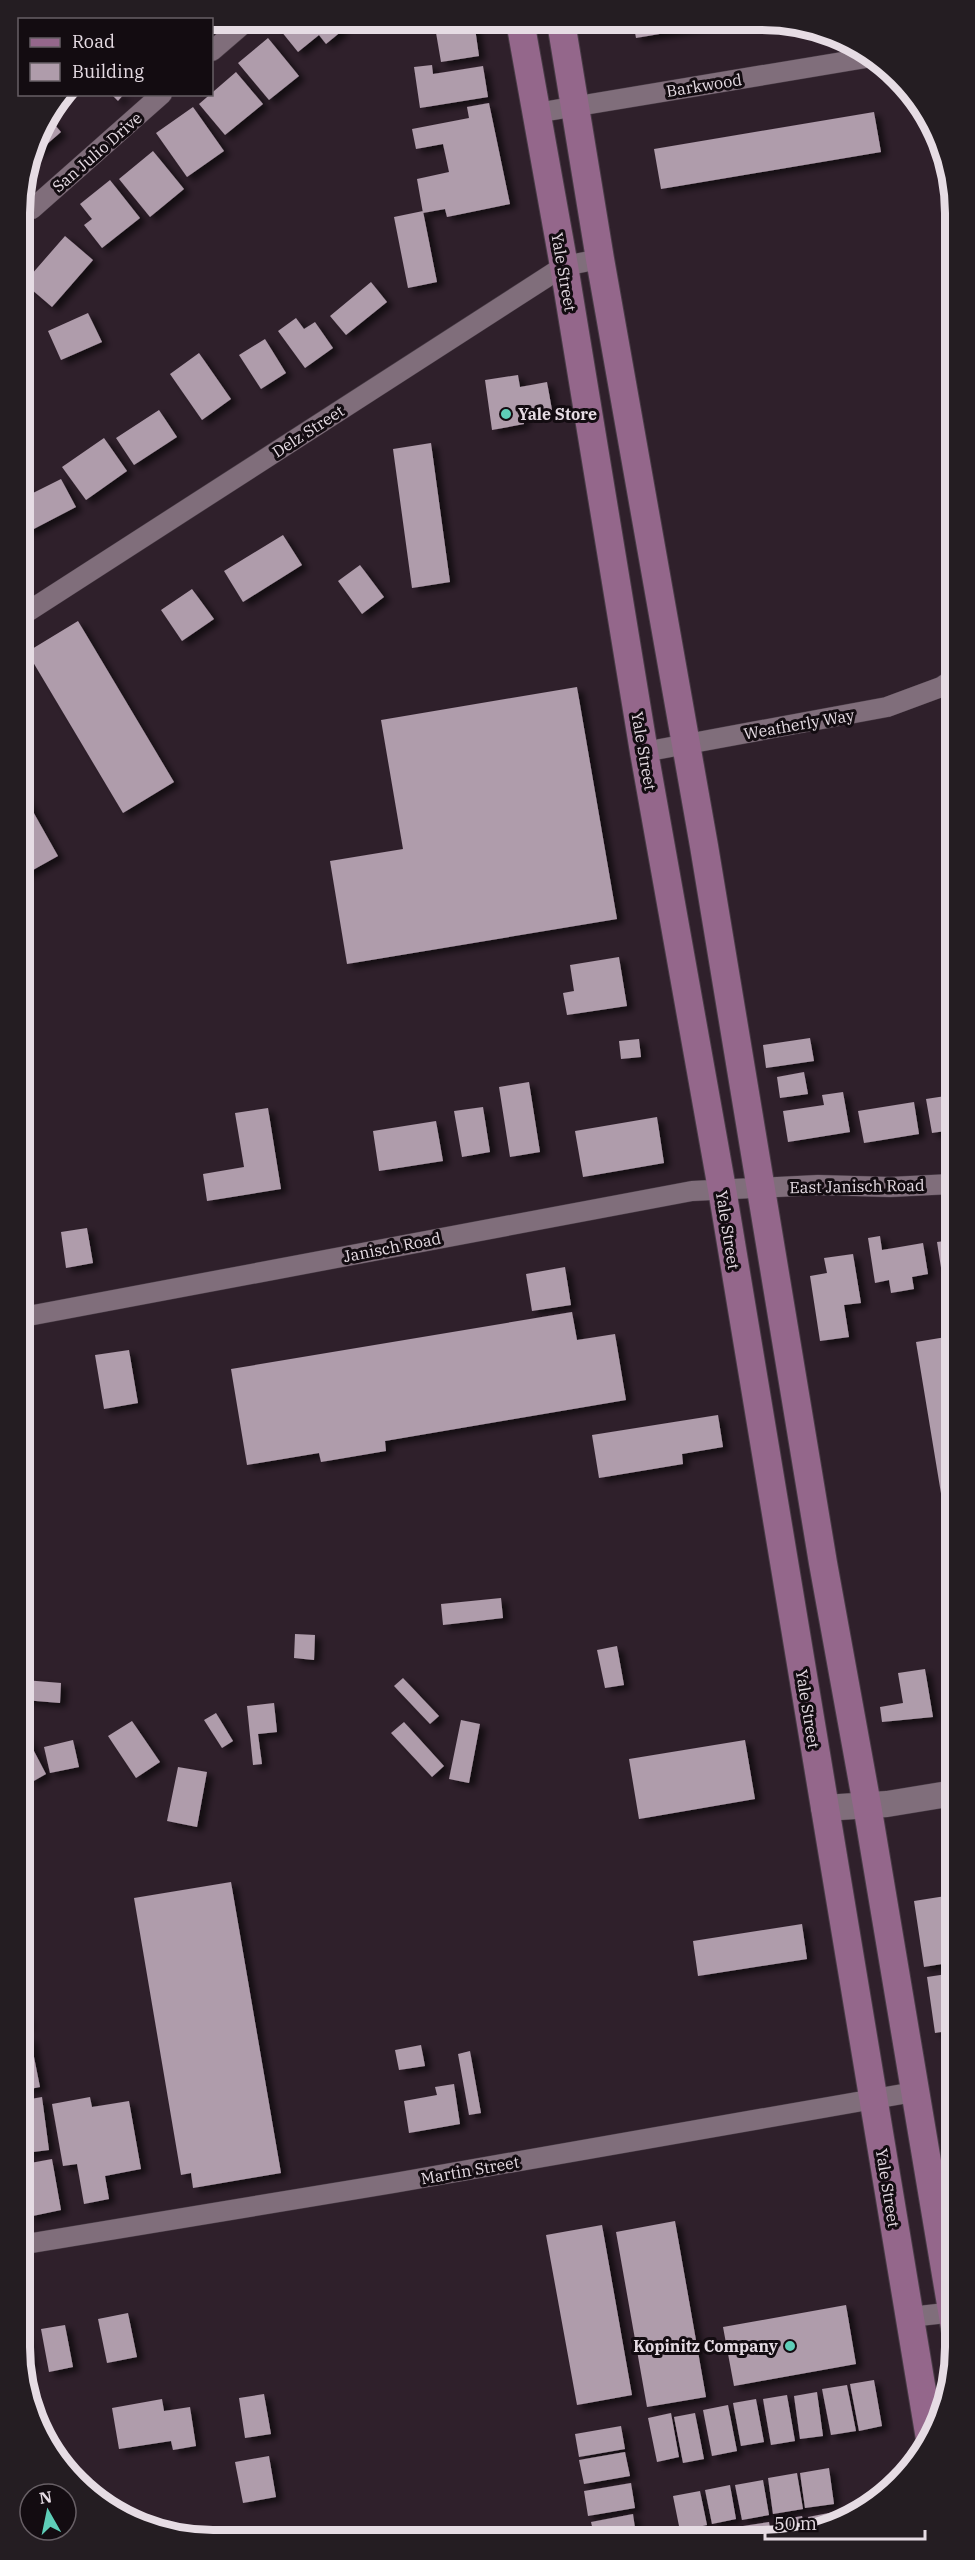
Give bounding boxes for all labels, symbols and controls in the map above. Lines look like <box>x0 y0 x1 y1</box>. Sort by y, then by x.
legend <box>18 18 213 96</box>
text: Road <box>72 30 115 53</box>
text: Building <box>72 60 144 83</box>
street label: Barkwood <box>665 69 744 101</box>
street label: San Julio Drive <box>48 108 146 196</box>
street label: Yale Street <box>547 231 581 313</box>
street label: Delz Street <box>268 400 348 462</box>
place label: Yale Store <box>518 404 597 424</box>
marker: Yale Store <box>499 407 513 421</box>
street label: Weatherly Way <box>742 704 856 744</box>
street label: Yale Street <box>627 710 661 792</box>
street label: East Janisch Road <box>789 1175 925 1197</box>
street label: Yale Street <box>712 1189 744 1271</box>
street label: Janisch Road <box>341 1228 443 1266</box>
street label: Yale Street <box>792 1668 824 1750</box>
street label: Yale Street <box>872 2147 904 2229</box>
street label: Martin Street <box>419 2151 521 2188</box>
place label: Kopinitz Company <box>633 2336 779 2356</box>
marker: Kopinitz Company <box>783 2339 797 2353</box>
north arrow <box>18 2482 78 2542</box>
text: N <box>38 2486 53 2508</box>
scale bar <box>765 2503 926 2541</box>
text: 50 m <box>774 2512 817 2535</box>

